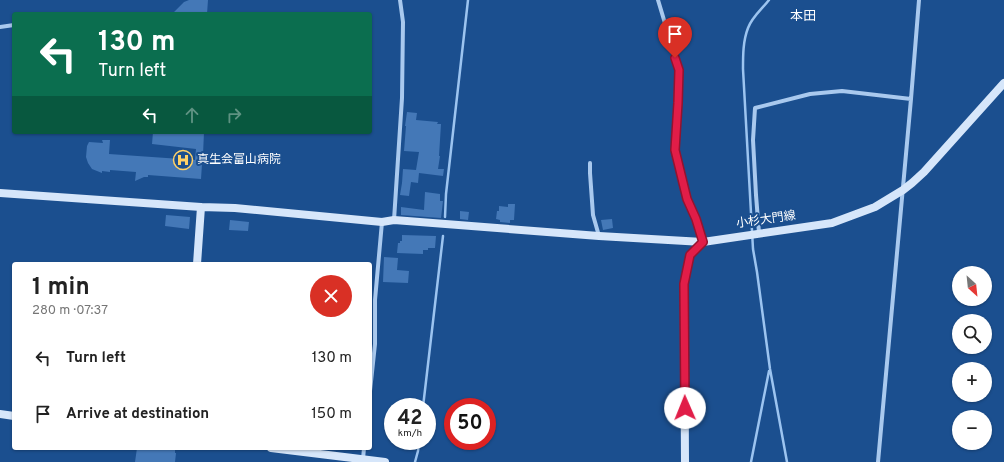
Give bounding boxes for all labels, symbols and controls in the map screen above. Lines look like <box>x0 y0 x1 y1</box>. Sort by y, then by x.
district label: 本田 <box>790 9 816 25</box>
pin <box>658 17 692 58</box>
icon: arrive <box>664 23 686 45</box>
text: 130 m <box>98 25 176 61</box>
icon: left <box>32 28 84 80</box>
text: Turn left <box>98 60 166 83</box>
icon: left <box>139 104 161 126</box>
icon: ahead <box>181 104 203 126</box>
icon: right <box>223 104 245 126</box>
hospital icon: 真生会富山病院 <box>172 149 194 171</box>
place label: 真生会富山病院 <box>197 152 281 168</box>
street label: 小杉大門線 <box>735 208 797 232</box>
north arrow <box>952 266 992 306</box>
map controls <box>952 266 992 450</box>
text: 1 min <box>32 273 90 303</box>
button: close <box>310 275 352 317</box>
text: 280 m · 07:37 <box>32 303 108 319</box>
button: search <box>952 314 992 354</box>
icon: left <box>32 347 54 369</box>
text: Turn left <box>66 349 126 368</box>
text: 130 m <box>312 349 352 368</box>
button: + <box>952 362 992 402</box>
position arrow <box>664 387 706 429</box>
speed limit sign: 50 <box>444 398 496 450</box>
icon: arrive <box>32 403 54 425</box>
text: Arrive at destination <box>66 405 209 424</box>
text: 150 m <box>311 405 352 424</box>
text: 42 <box>397 406 423 432</box>
button: − <box>952 410 992 450</box>
text: km/h <box>398 427 422 440</box>

